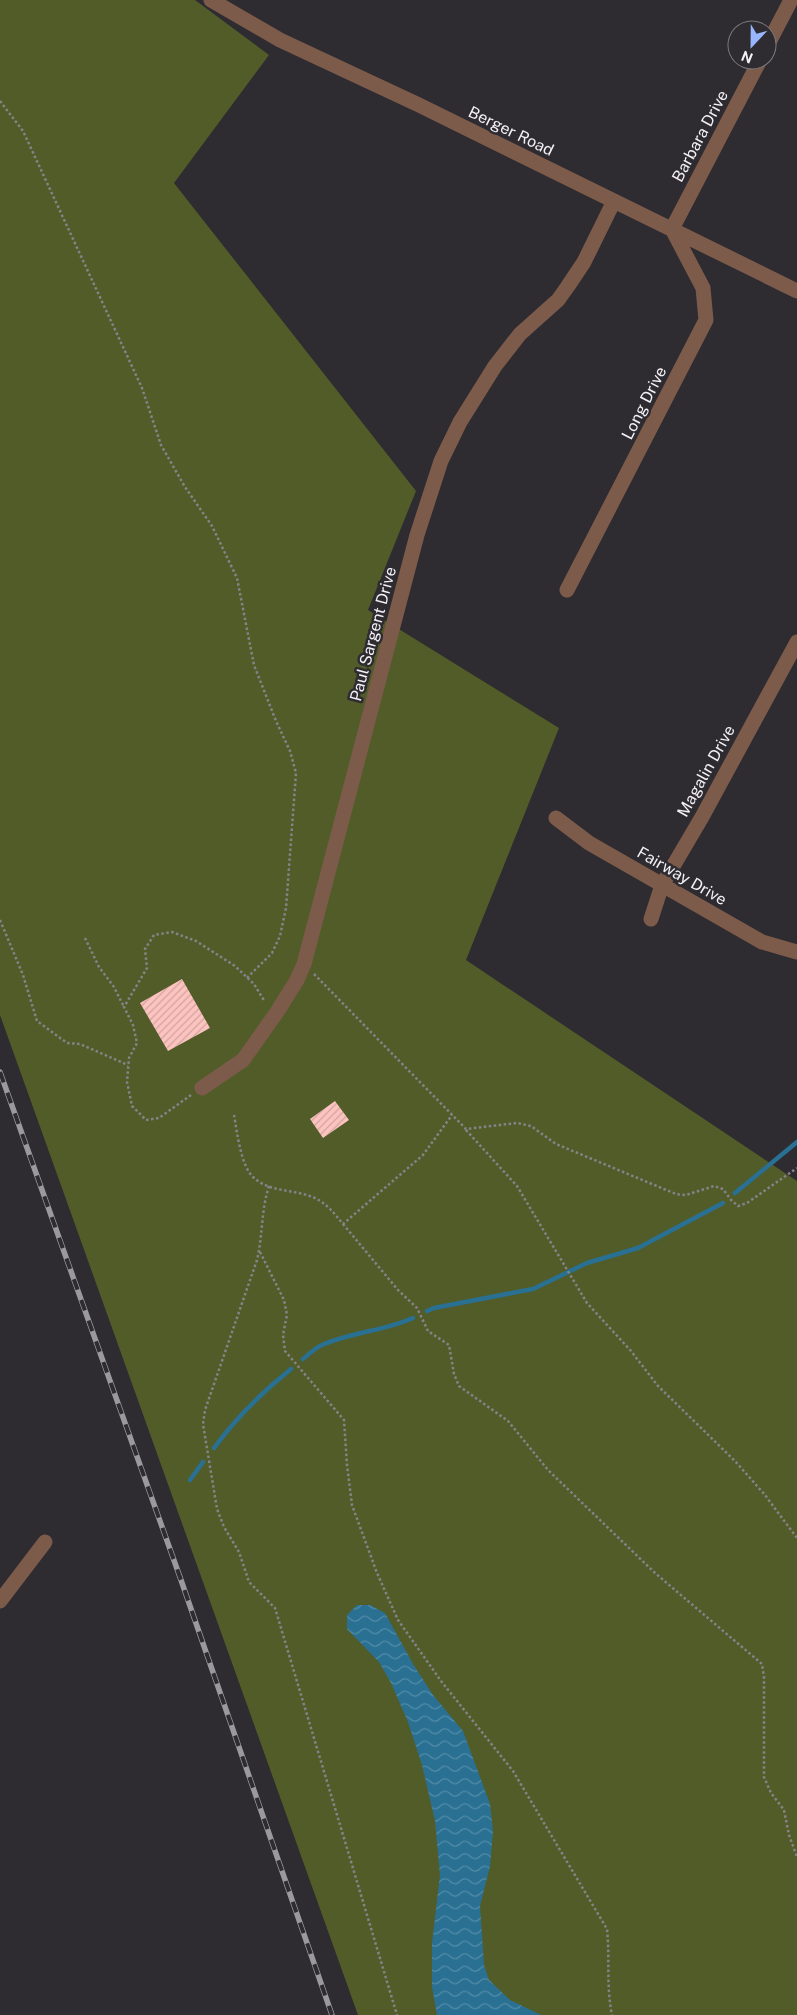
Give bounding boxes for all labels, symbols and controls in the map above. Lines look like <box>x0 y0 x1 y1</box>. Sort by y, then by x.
north arrow <box>727 20 777 70</box>
text: N <box>739 48 755 67</box>
street label: Barbara Drive <box>668 87 732 185</box>
street label: Berger Road <box>465 102 557 160</box>
street label: Long Drive <box>618 363 670 443</box>
street label: Paul Sargent Drive <box>346 565 400 703</box>
street label: Magalin Drive <box>673 722 739 820</box>
street label: Fairway Drive <box>634 843 730 909</box>

